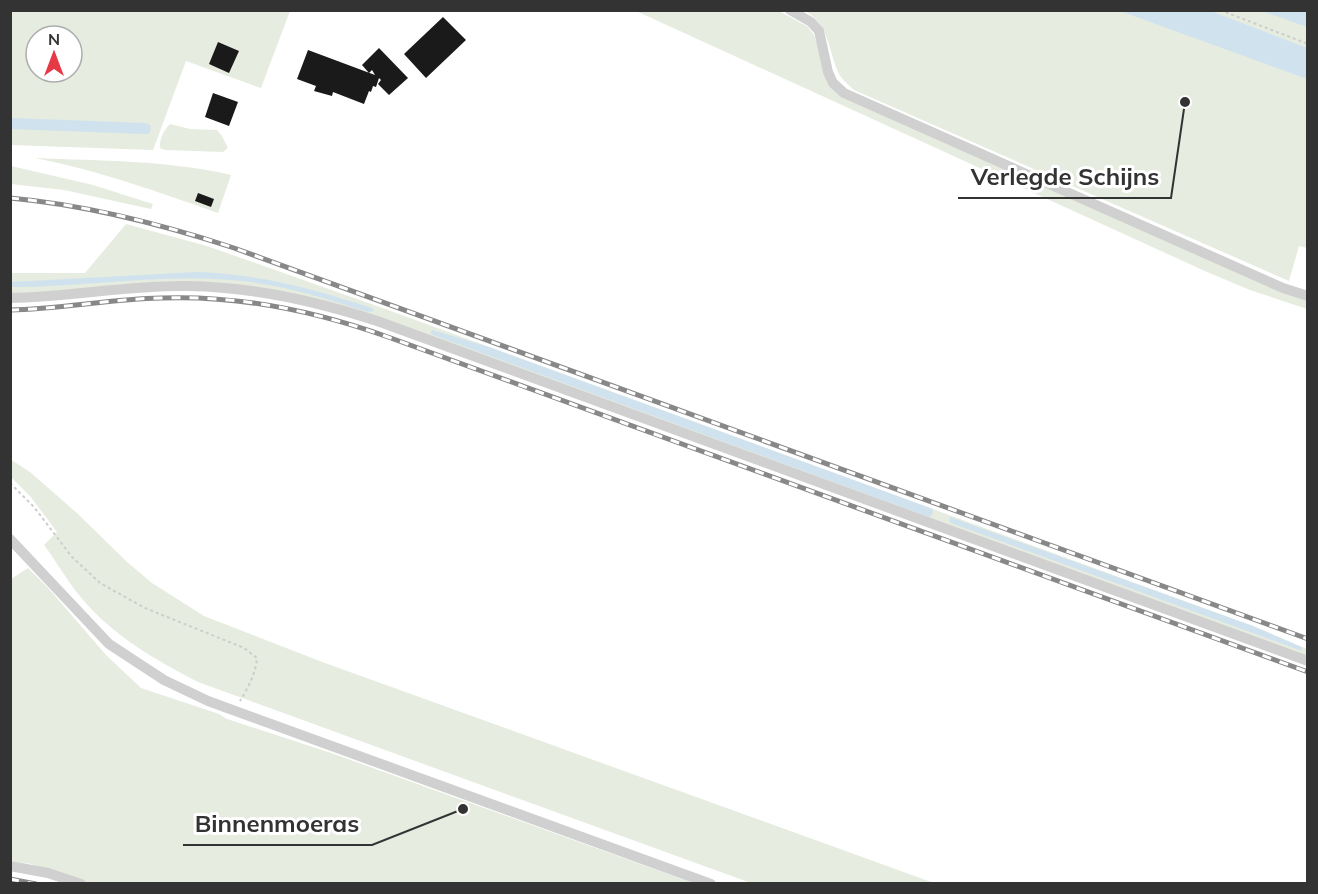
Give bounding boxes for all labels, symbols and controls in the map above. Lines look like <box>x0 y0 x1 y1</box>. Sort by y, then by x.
north arrow <box>24 24 84 84</box>
text: N <box>48 29 60 49</box>
callout: Verlegde Schijns <box>958 156 1171 198</box>
text: Verlegde Schijns <box>970 161 1159 191</box>
callout: Binnenmoeras <box>183 803 372 845</box>
text: Binnenmoeras <box>195 808 359 838</box>

